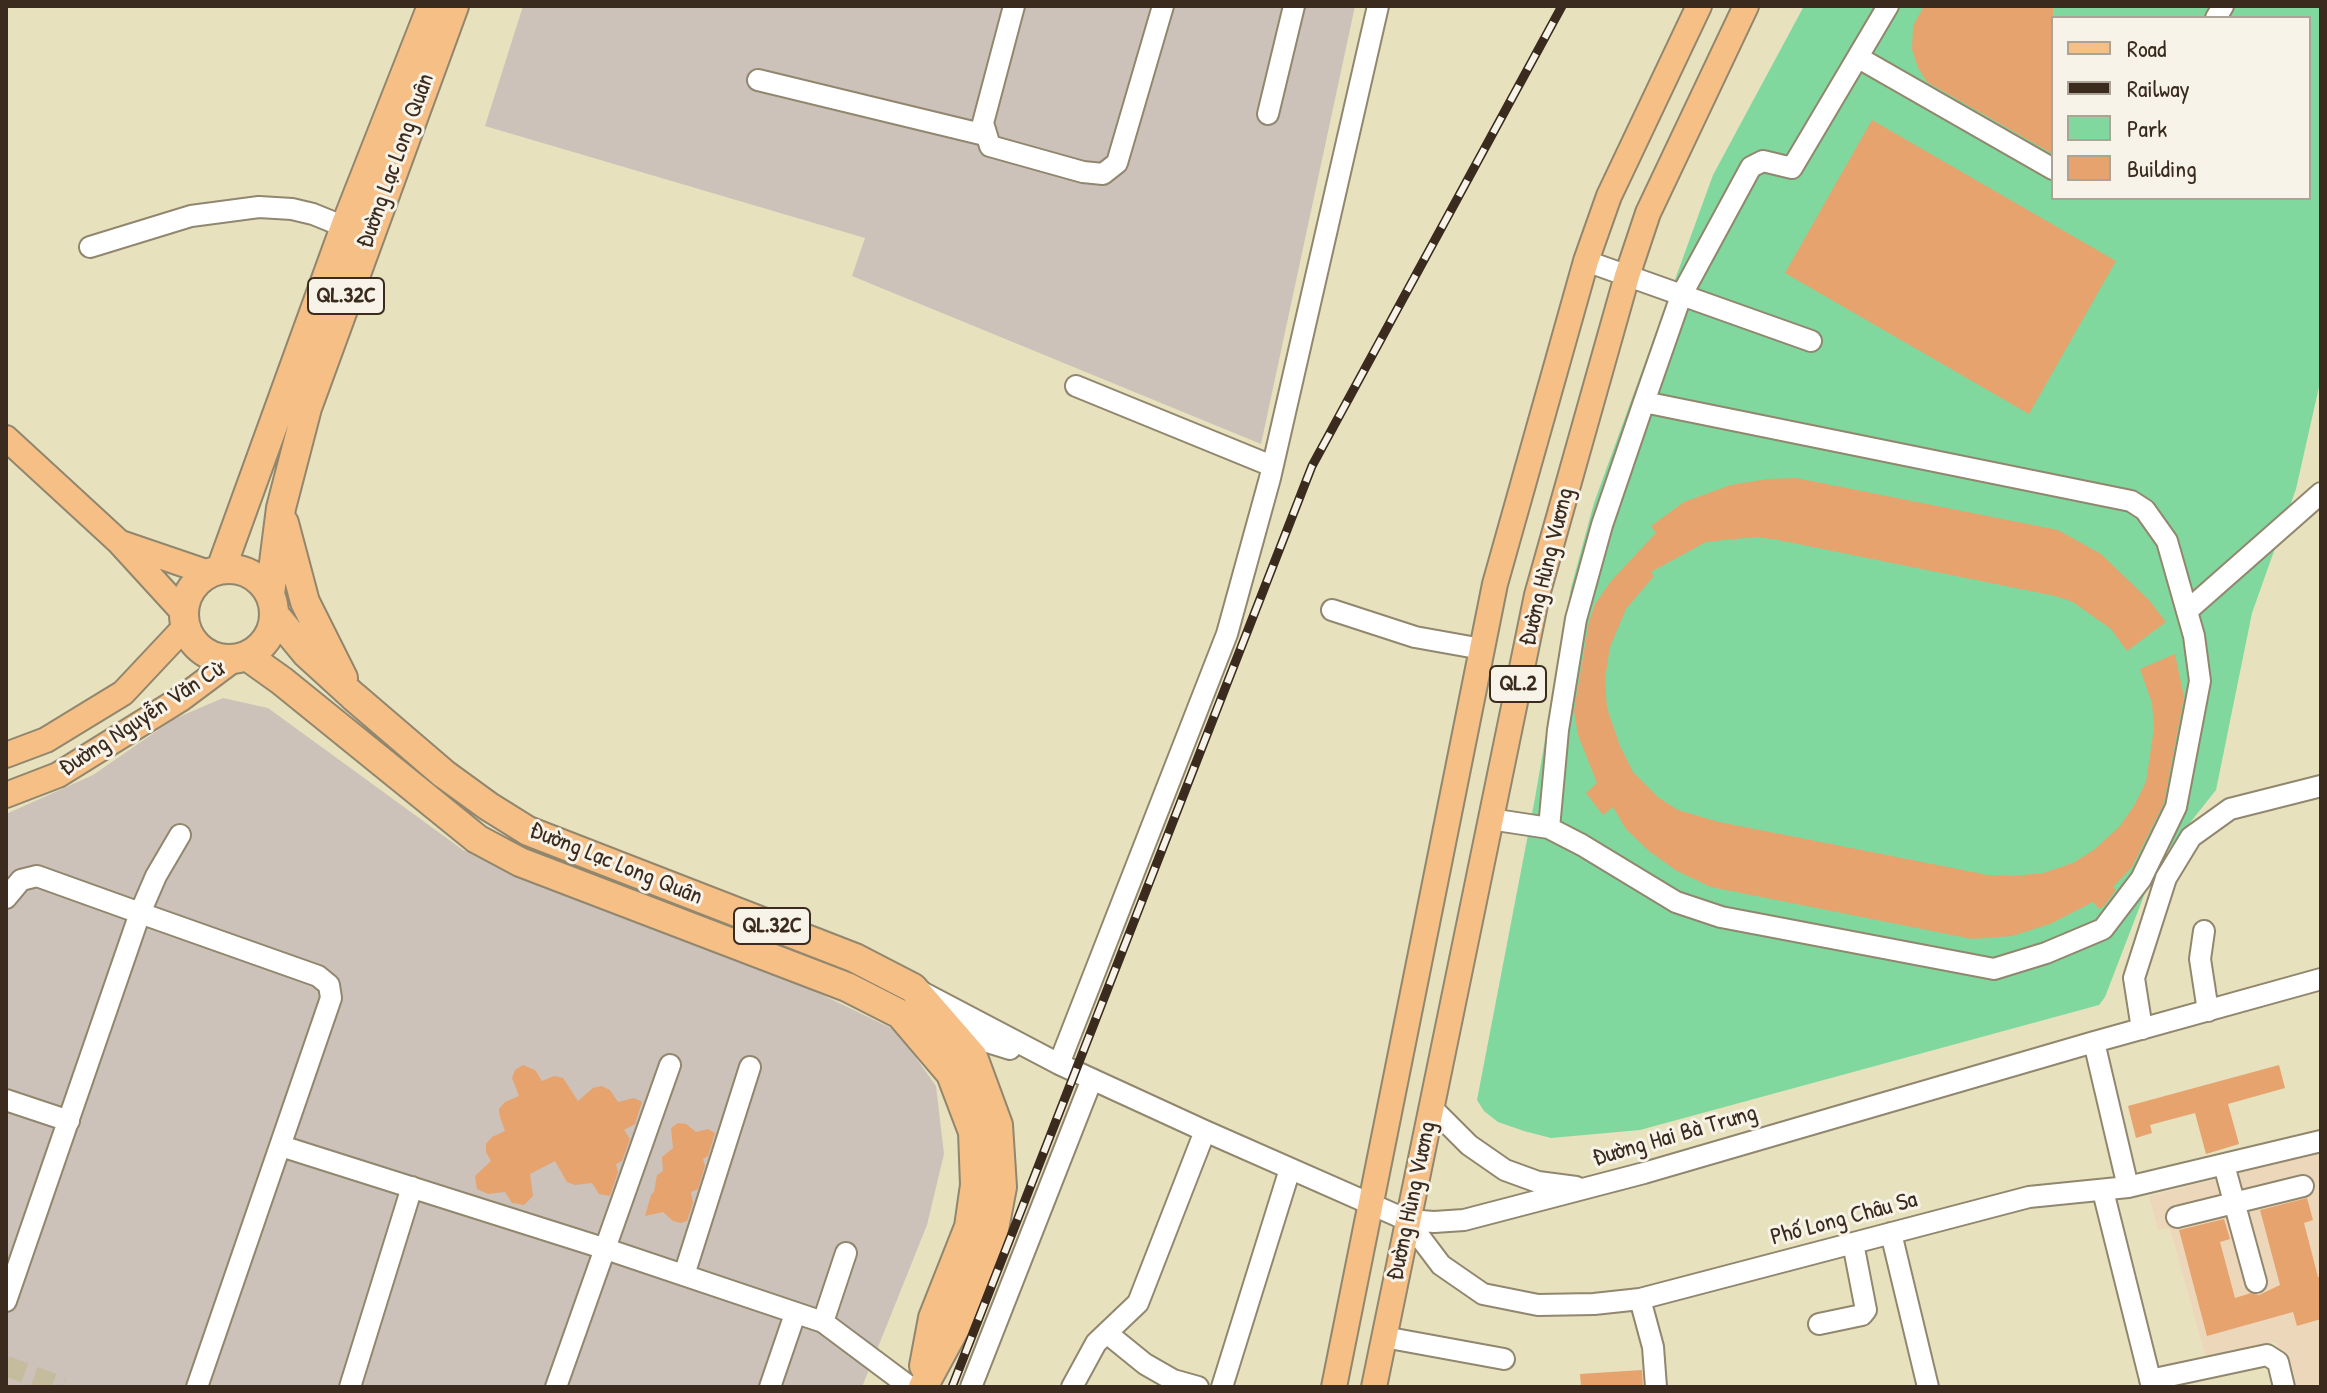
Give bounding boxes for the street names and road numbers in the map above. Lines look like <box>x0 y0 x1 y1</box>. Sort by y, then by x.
street label: Đường Lạc Long Quân <box>351 70 441 252</box>
road number: QL.32C <box>308 278 384 314</box>
street label: Đường Hùng Vương <box>1513 485 1581 649</box>
street label: Đường Nguyễn Văn Cừ <box>54 655 230 783</box>
road number: QL.2 <box>1490 666 1546 702</box>
street label: Đường Lạc Long Quân <box>525 816 707 912</box>
road number: QL.32C <box>734 908 810 944</box>
street label: Đường Hai Bà Trưng <box>1589 1099 1761 1173</box>
street label: Đường Hùng Vương <box>1381 1119 1443 1283</box>
street label: Phố Long Châu Sa <box>1768 1186 1920 1252</box>

